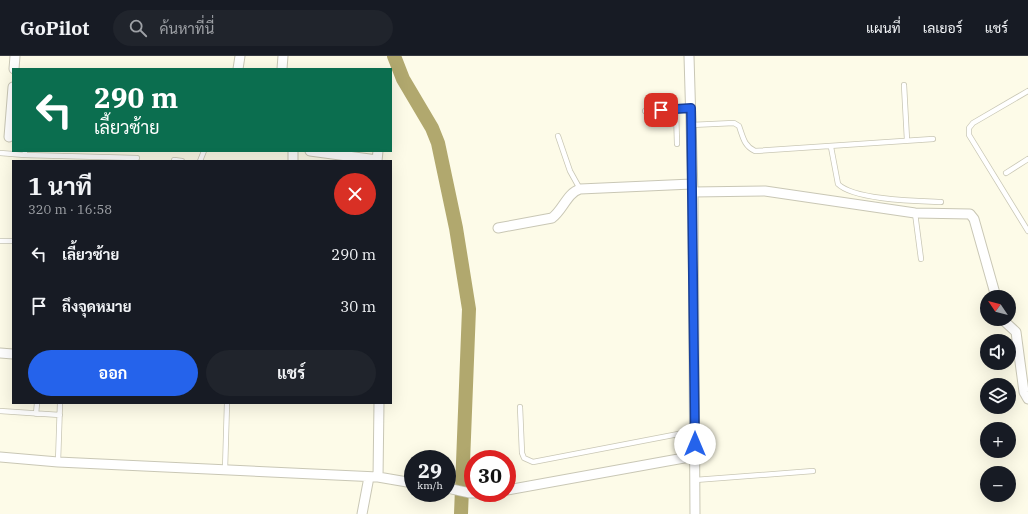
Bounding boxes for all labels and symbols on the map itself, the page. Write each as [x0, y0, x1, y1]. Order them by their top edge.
pin [644, 93, 678, 127]
north arrow [980, 290, 1016, 326]
position arrow [674, 423, 716, 465]
speed limit sign: 30 [464, 450, 516, 502]

